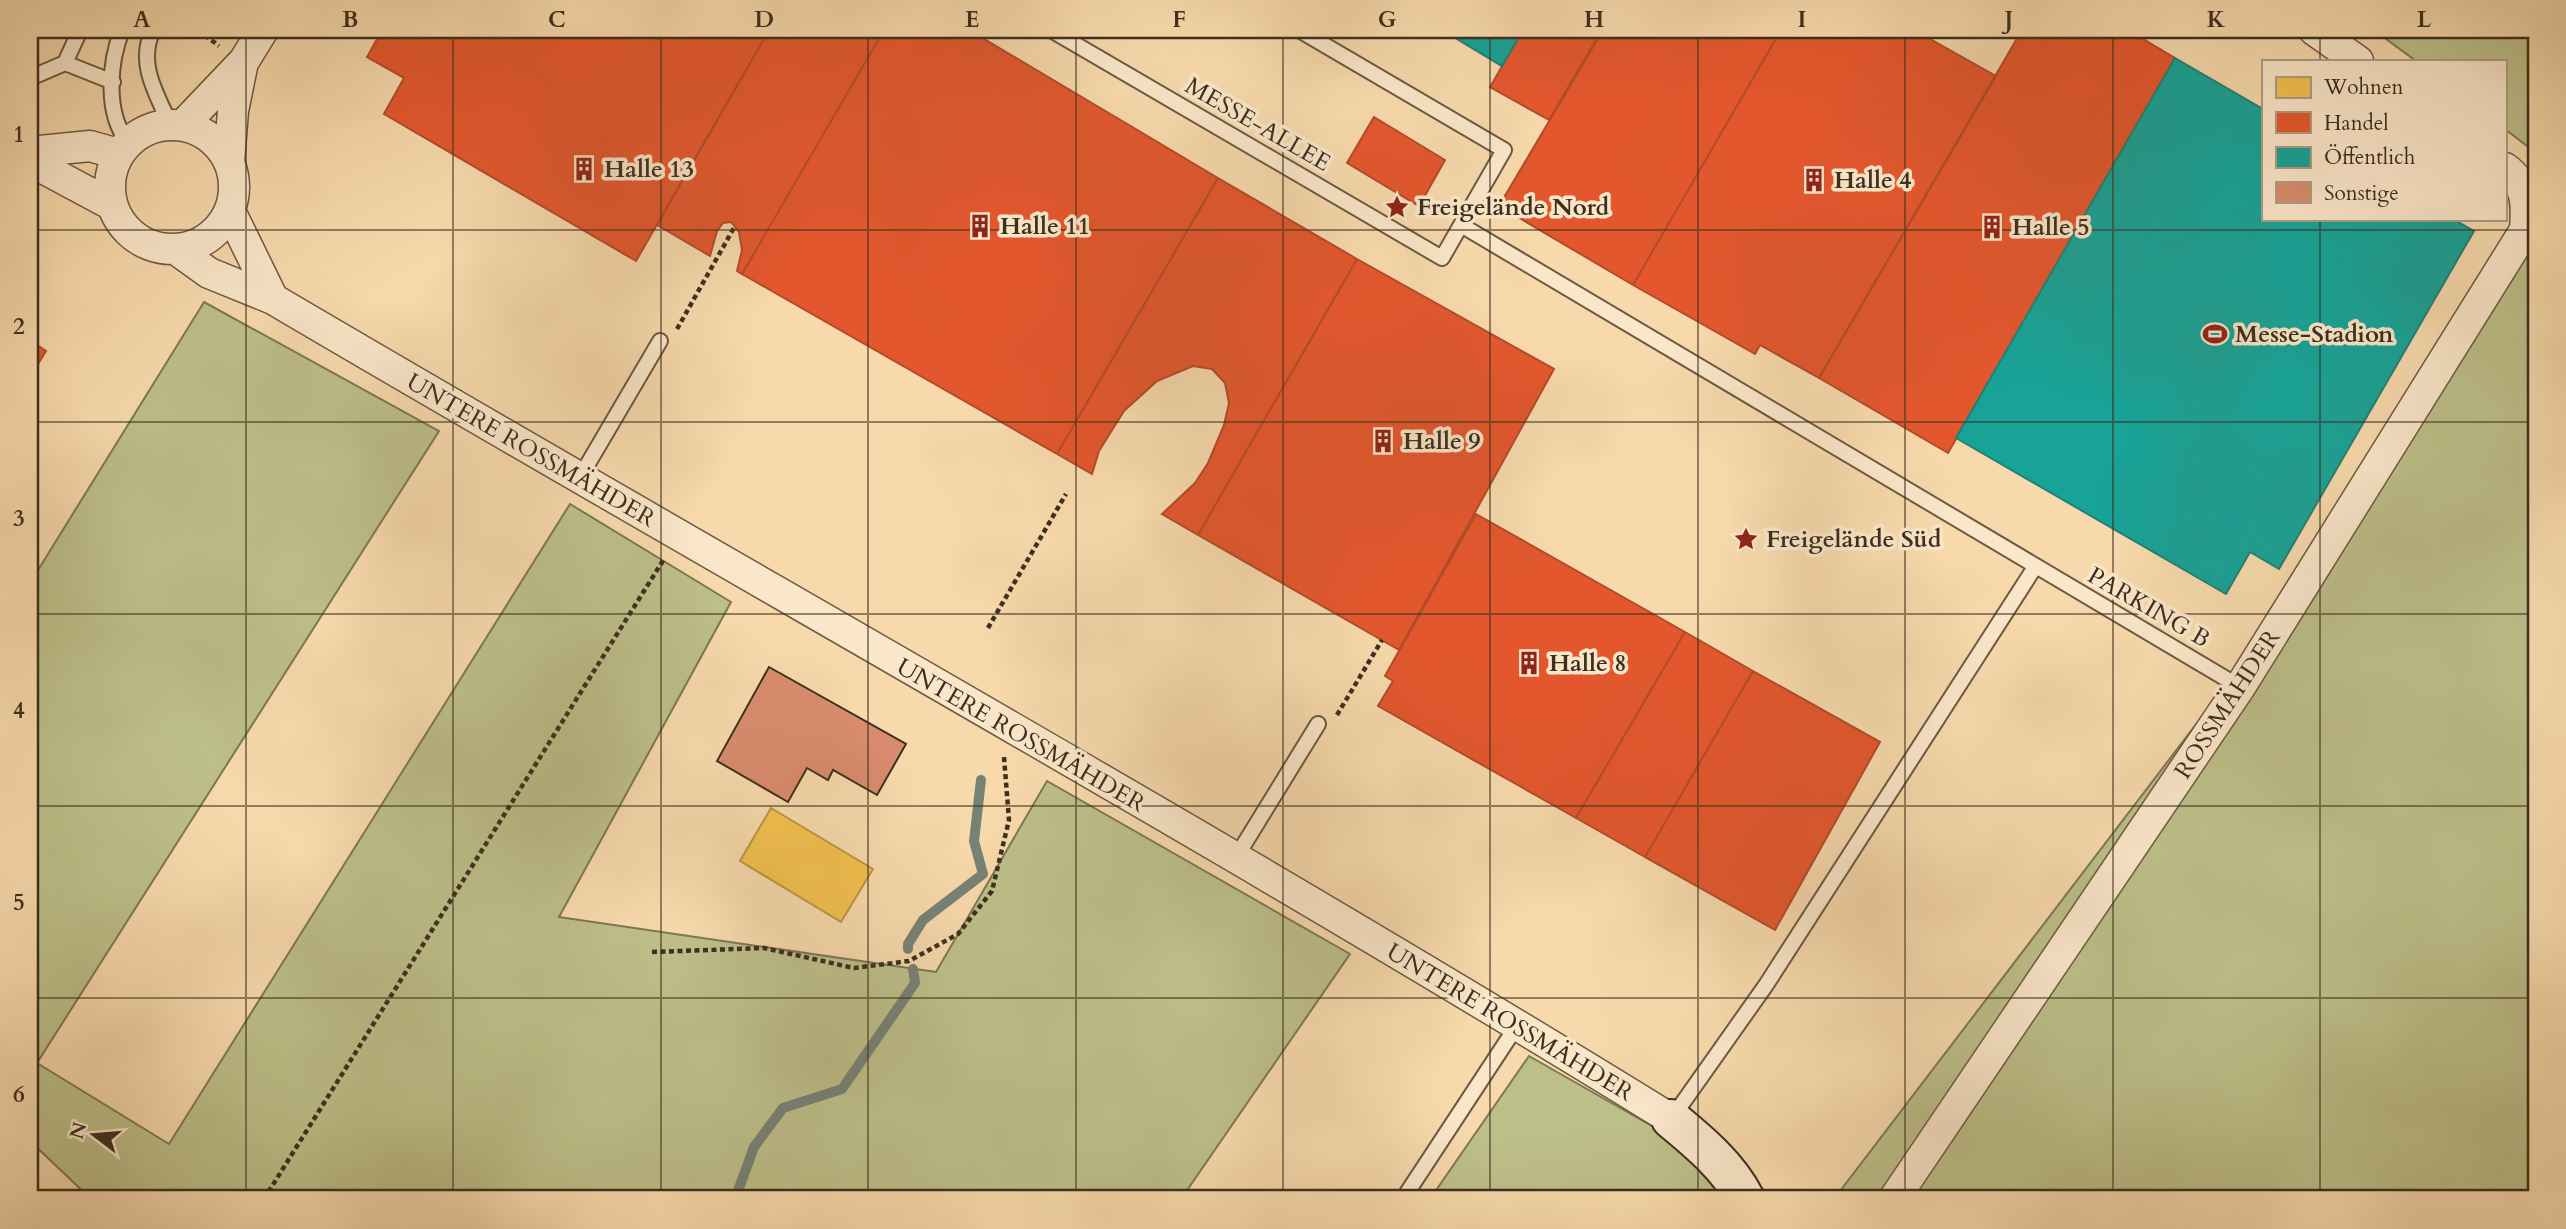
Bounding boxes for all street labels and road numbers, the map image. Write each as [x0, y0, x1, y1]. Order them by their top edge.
street label: MESSE-ALLEE [1179, 69, 1336, 179]
street label: UNTERE ROSSMÄHDER [400, 366, 662, 536]
street label: PARKING B [2082, 559, 2216, 656]
street label: ROSSMÄHDER [2167, 623, 2288, 785]
street label: UNTERE ROSSMÄHDER [890, 651, 1152, 821]
street label: UNTERE ROSSMÄHDER [1380, 936, 1640, 1110]

